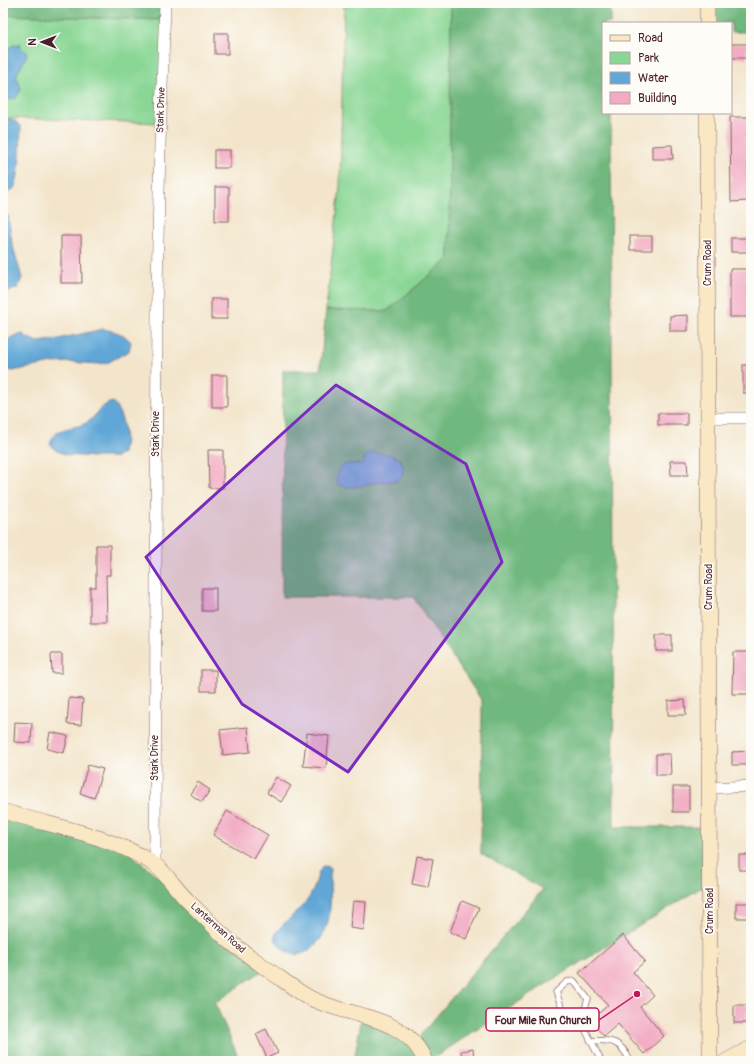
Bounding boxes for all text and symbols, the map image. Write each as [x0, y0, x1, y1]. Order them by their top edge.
north arrow [22, 22, 62, 62]
legend [602, 22, 732, 114]
text: Road [638, 31, 663, 46]
text: N [26, 38, 39, 46]
text: Park [638, 51, 659, 66]
text: Water [638, 71, 669, 86]
street label: Stark Drive [154, 87, 168, 133]
text: Building [638, 91, 677, 106]
street label: Crum Road [702, 240, 714, 286]
street label: Stark Drive [150, 411, 162, 457]
street label: Crum Road [703, 564, 715, 610]
street label: Stark Drive [149, 735, 161, 781]
street label: Crum Road [704, 888, 716, 934]
street label: Lanterman Road [188, 900, 248, 956]
callout: Four Mile Run Church [486, 1008, 599, 1031]
text: Four Mile Run Church [495, 1014, 591, 1027]

